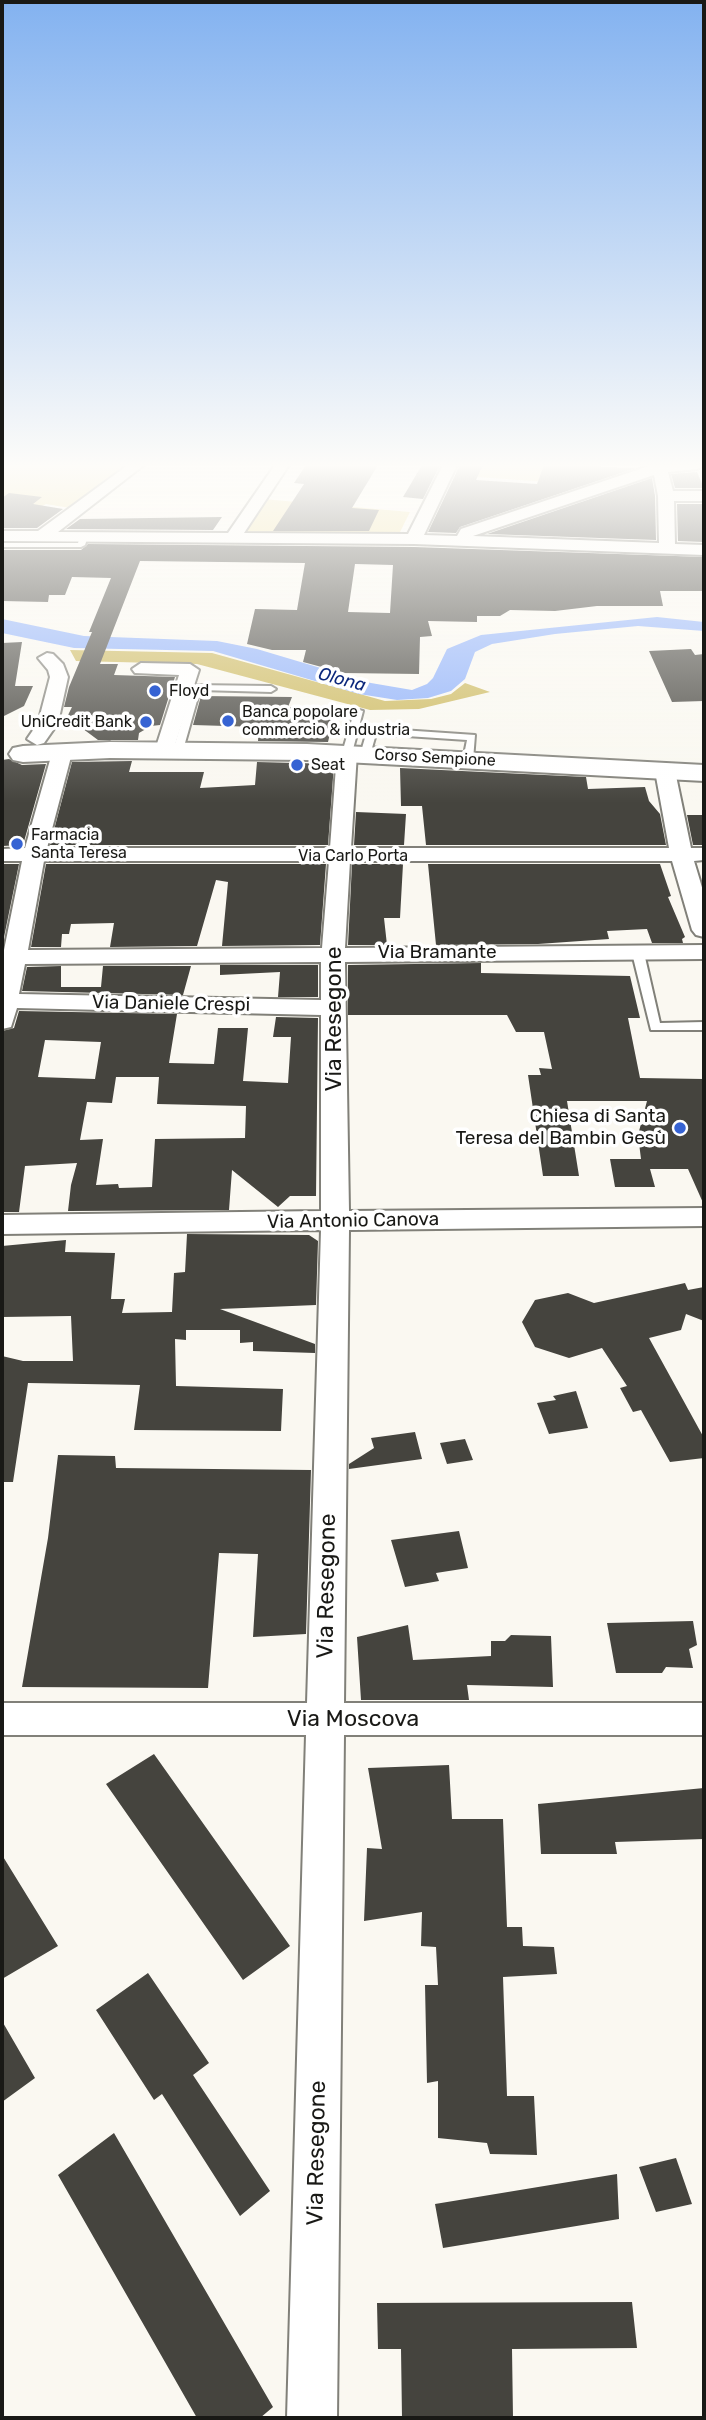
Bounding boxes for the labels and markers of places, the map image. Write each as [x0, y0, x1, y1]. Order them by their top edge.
place label: Floyd [169, 681, 209, 701]
marker: Floyd [147, 683, 163, 699]
place label: Banca popolare commercio & industria [242, 702, 410, 740]
place label: UniCredit Bank [21, 712, 132, 732]
marker: Banca popolare commercio & industria [220, 713, 236, 729]
marker: UniCredit Bank [138, 714, 154, 730]
place label: Seat [311, 755, 345, 775]
marker: Seat [289, 757, 305, 773]
place label: Farmacia Santa Teresa [31, 825, 127, 863]
marker: Farmacia Santa Teresa [9, 836, 25, 852]
place label: Chiesa di Santa Teresa del Bambin Gesù [456, 1106, 666, 1150]
marker: Chiesa di Santa Teresa del Bambin Gesù [672, 1120, 688, 1136]

